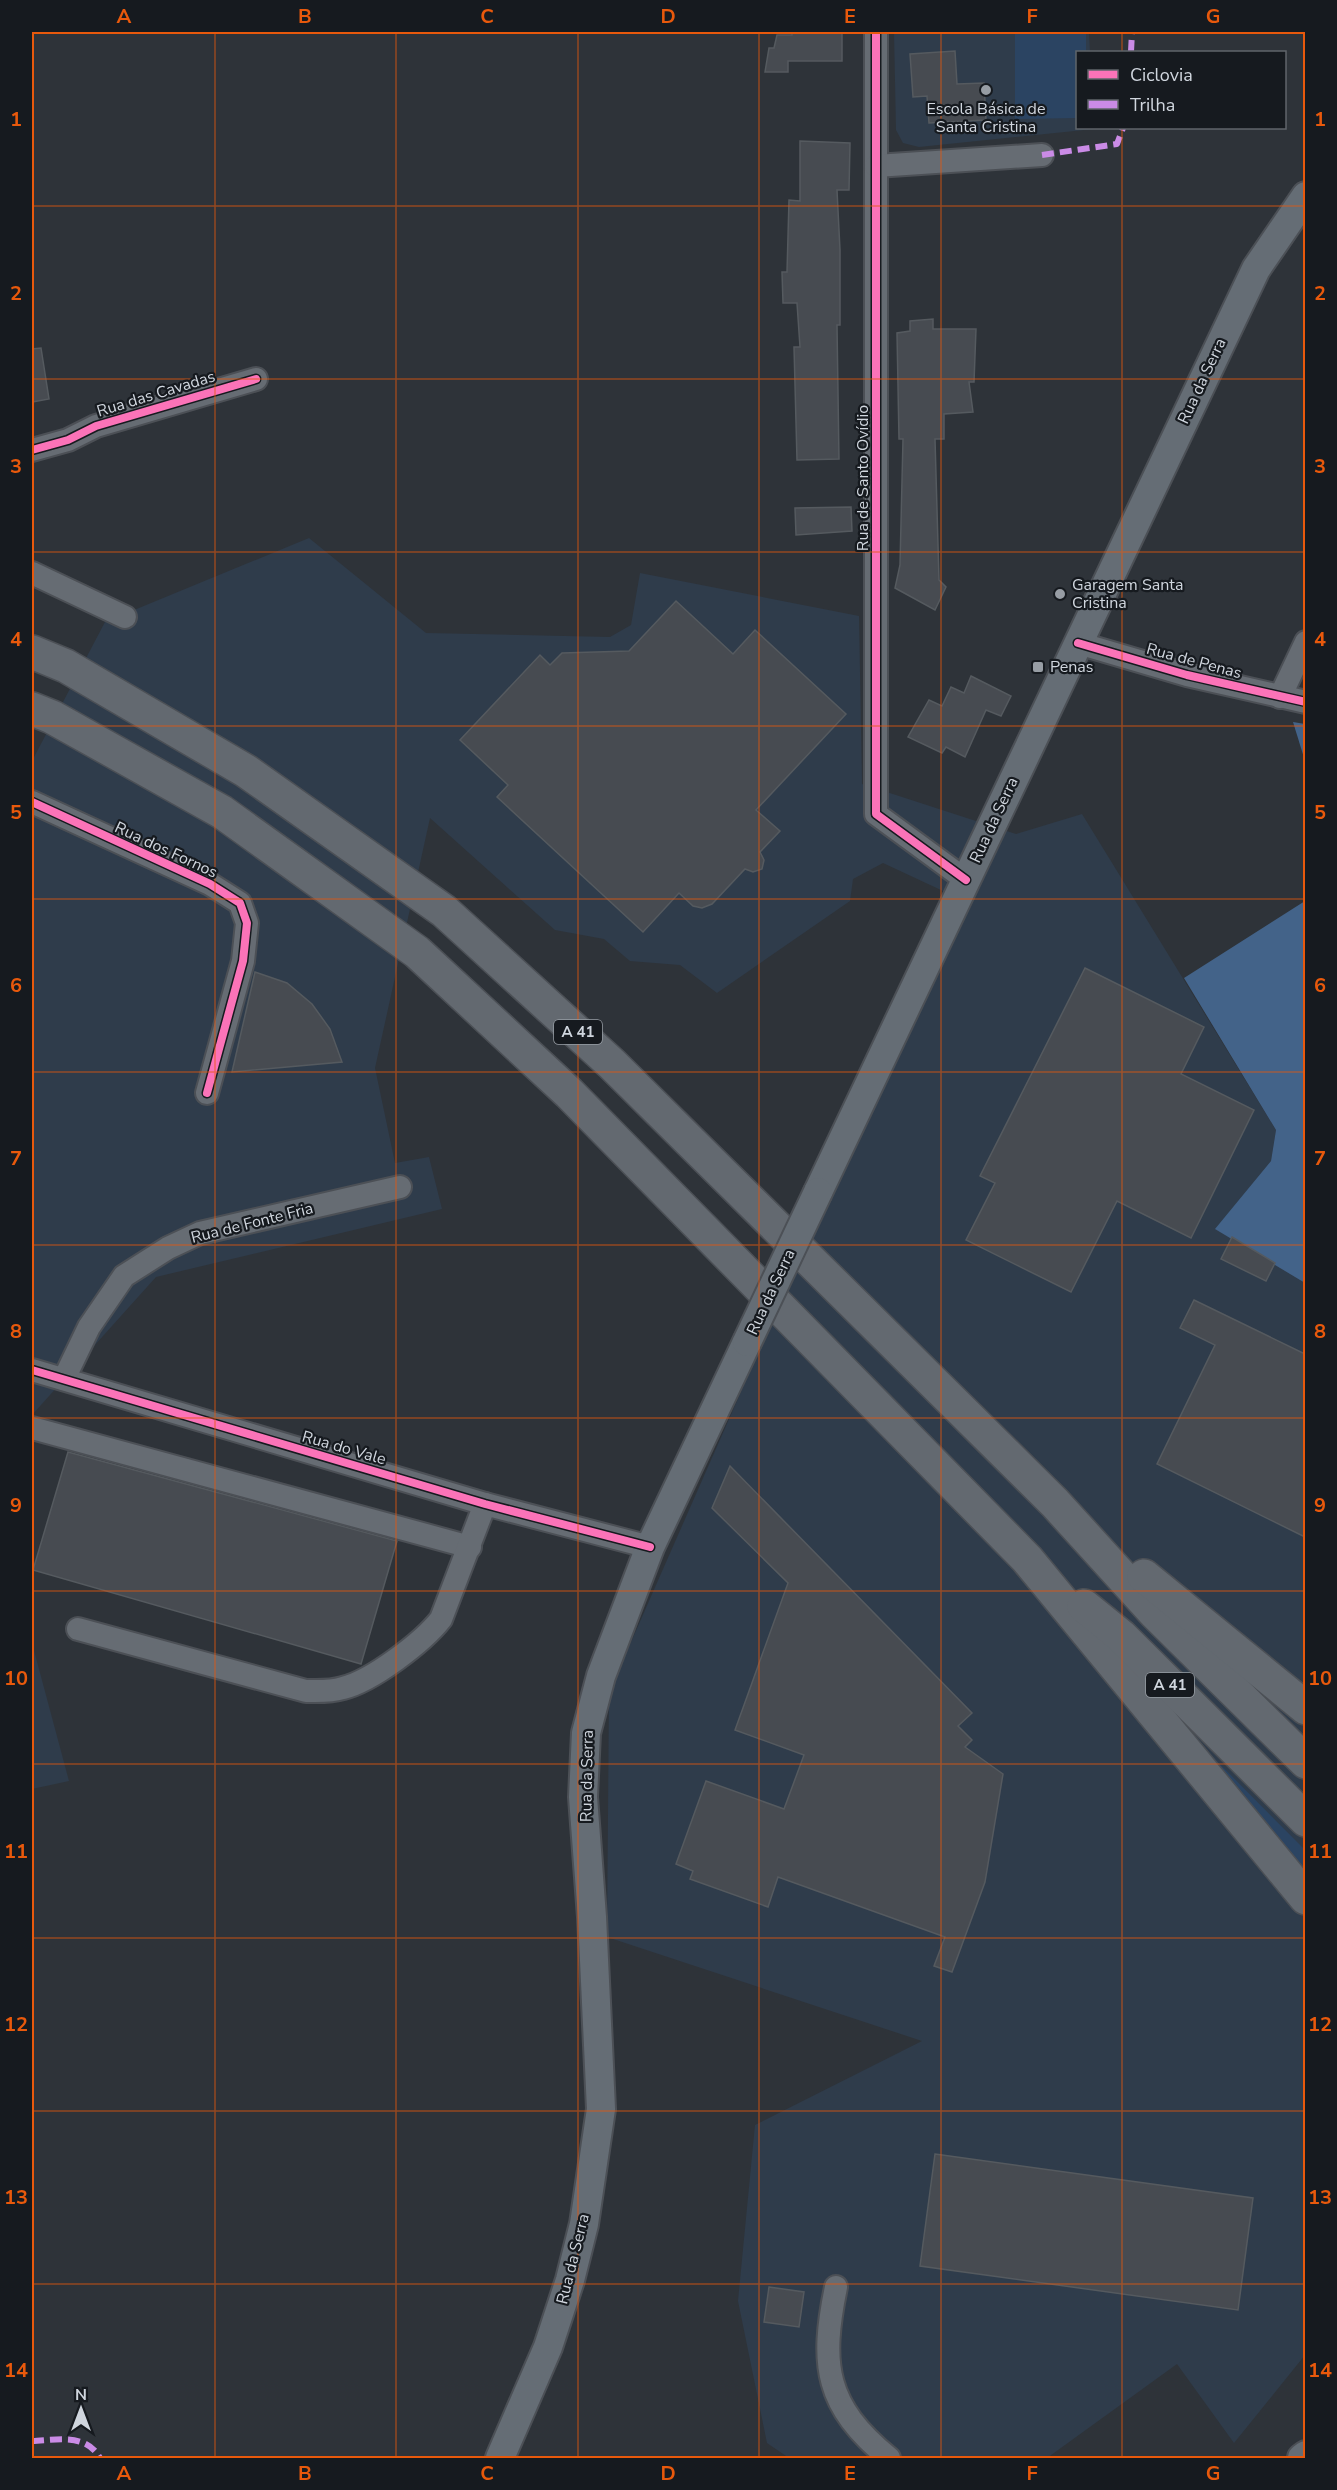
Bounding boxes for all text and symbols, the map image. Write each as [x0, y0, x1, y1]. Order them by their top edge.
text: A [117, 3, 132, 30]
text: B [298, 3, 312, 30]
text: C [480, 3, 494, 30]
text: D [660, 3, 676, 30]
text: E [844, 3, 856, 30]
text: F [1026, 3, 1038, 30]
text: G [1206, 3, 1220, 30]
legend [1076, 51, 1286, 129]
text: Ciclovia [1130, 63, 1193, 87]
marker: Escola Básica de Santa Cristina [979, 83, 993, 97]
text: Trilha [1130, 93, 1175, 117]
place label: Escola Básica de Santa Cristina [927, 98, 1045, 138]
text: 1 [10, 106, 22, 133]
text: 1 [1314, 106, 1326, 133]
text: 2 [10, 280, 22, 307]
text: 2 [1314, 280, 1326, 307]
street label: Rua da Serra [1173, 334, 1231, 428]
street label: Rua das Cavadas [94, 366, 218, 422]
street label: Rua de Santo Ovídio [852, 405, 874, 551]
text: 3 [10, 453, 22, 480]
text: 3 [1314, 453, 1326, 480]
place label: Garagem Santa Cristina [1072, 574, 1183, 614]
marker: Garagem Santa Cristina [1053, 587, 1067, 601]
text: 4 [10, 626, 22, 653]
text: 4 [1314, 626, 1326, 653]
street label: Rua de Penas [1144, 638, 1244, 684]
place label: Penas [1050, 656, 1094, 678]
marker: Penas [1031, 660, 1045, 674]
street label: Rua da Serra [965, 773, 1023, 867]
text: 5 [10, 799, 22, 826]
text: 5 [1314, 799, 1326, 826]
street label: Rua dos Fornos [111, 817, 221, 883]
text: 6 [10, 972, 22, 999]
text: 6 [1314, 972, 1326, 999]
road number: A 41 [554, 1020, 602, 1044]
text: 7 [10, 1145, 22, 1172]
text: 7 [1314, 1145, 1326, 1172]
street label: Rua de Fonte Fria [189, 1197, 315, 1249]
street label: Rua da Serra [742, 1245, 800, 1339]
text: 8 [10, 1318, 22, 1345]
text: 8 [1314, 1318, 1326, 1345]
street label: Rua do Vale [299, 1426, 389, 1470]
text: 9 [10, 1492, 22, 1519]
text: 9 [1314, 1492, 1326, 1519]
text: 10 [4, 1665, 28, 1692]
text: 10 [1308, 1665, 1332, 1692]
road number: A 41 [1146, 1673, 1194, 1697]
street label: Rua da Serra [575, 1730, 599, 1822]
text: 11 [4, 1838, 28, 1865]
text: 11 [1308, 1838, 1332, 1865]
text: 12 [4, 2011, 28, 2038]
text: 12 [1308, 2011, 1332, 2038]
text: 13 [4, 2184, 28, 2211]
text: 13 [1308, 2184, 1332, 2211]
street label: Rua da Serra [551, 2212, 595, 2306]
text: 14 [4, 2357, 28, 2384]
text: 14 [1308, 2357, 1332, 2384]
north arrow [51, 2379, 111, 2439]
text: N [75, 2384, 87, 2406]
text: A [117, 2460, 132, 2487]
text: B [298, 2460, 312, 2487]
text: C [480, 2460, 494, 2487]
text: D [660, 2460, 676, 2487]
text: E [844, 2460, 856, 2487]
text: F [1026, 2460, 1038, 2487]
text: G [1206, 2460, 1220, 2487]

